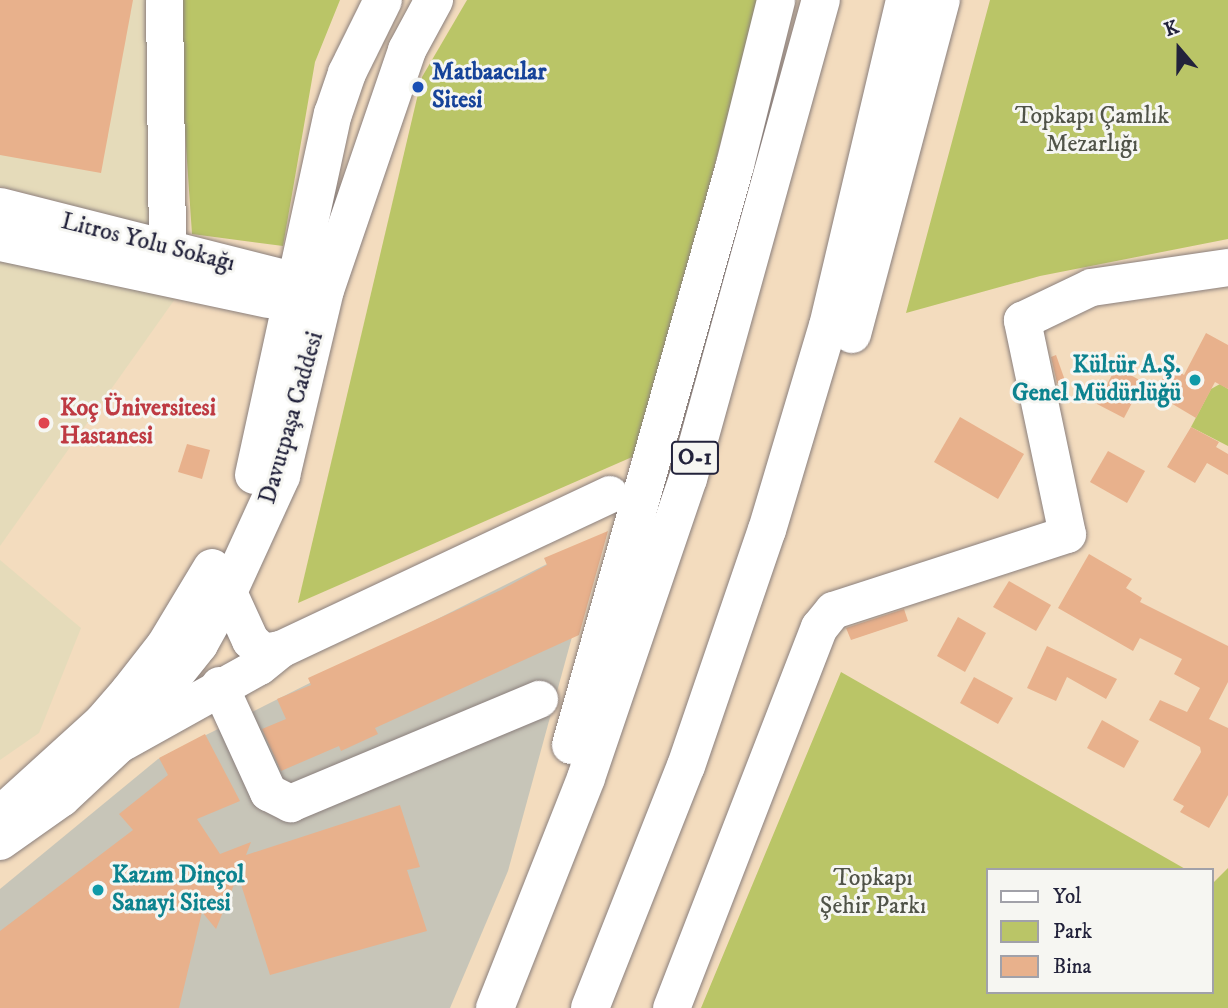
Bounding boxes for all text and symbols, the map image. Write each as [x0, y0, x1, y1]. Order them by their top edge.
north arrow [1144, 14, 1214, 84]
text: K [1161, 16, 1182, 42]
place label: Matbaacılar Sitesi [432, 59, 546, 115]
marker: Matbaacılar Sitesi [410, 79, 426, 95]
park label: Topkapı Çamlık Mezarlığı [1015, 103, 1169, 159]
street label: Litros Yolu Sokağı [58, 207, 238, 279]
street label: Davutpaşa Caddesi [254, 329, 330, 507]
place label: Kültür A.Ş. Genel Müdürlüğü [1012, 352, 1181, 408]
marker: Kültür A.Ş. Genel Müdürlüğü [1187, 372, 1203, 388]
place label: Koç Üniversitesi Hastanesi [60, 395, 216, 451]
marker: Koç Üniversitesi Hastanesi [34, 413, 54, 433]
road number: O-1 [670, 438, 720, 478]
place label: Kazım Dinçol Sanayi Sitesi [112, 862, 244, 918]
park label: Topkapı Şehir Parkı [820, 865, 926, 921]
legend [986, 868, 1214, 994]
marker: Kazım Dinçol Sanayi Sitesi [90, 882, 106, 898]
text: Yol [1053, 884, 1081, 910]
text: Park [1053, 919, 1092, 945]
text: Bina [1053, 954, 1092, 980]

